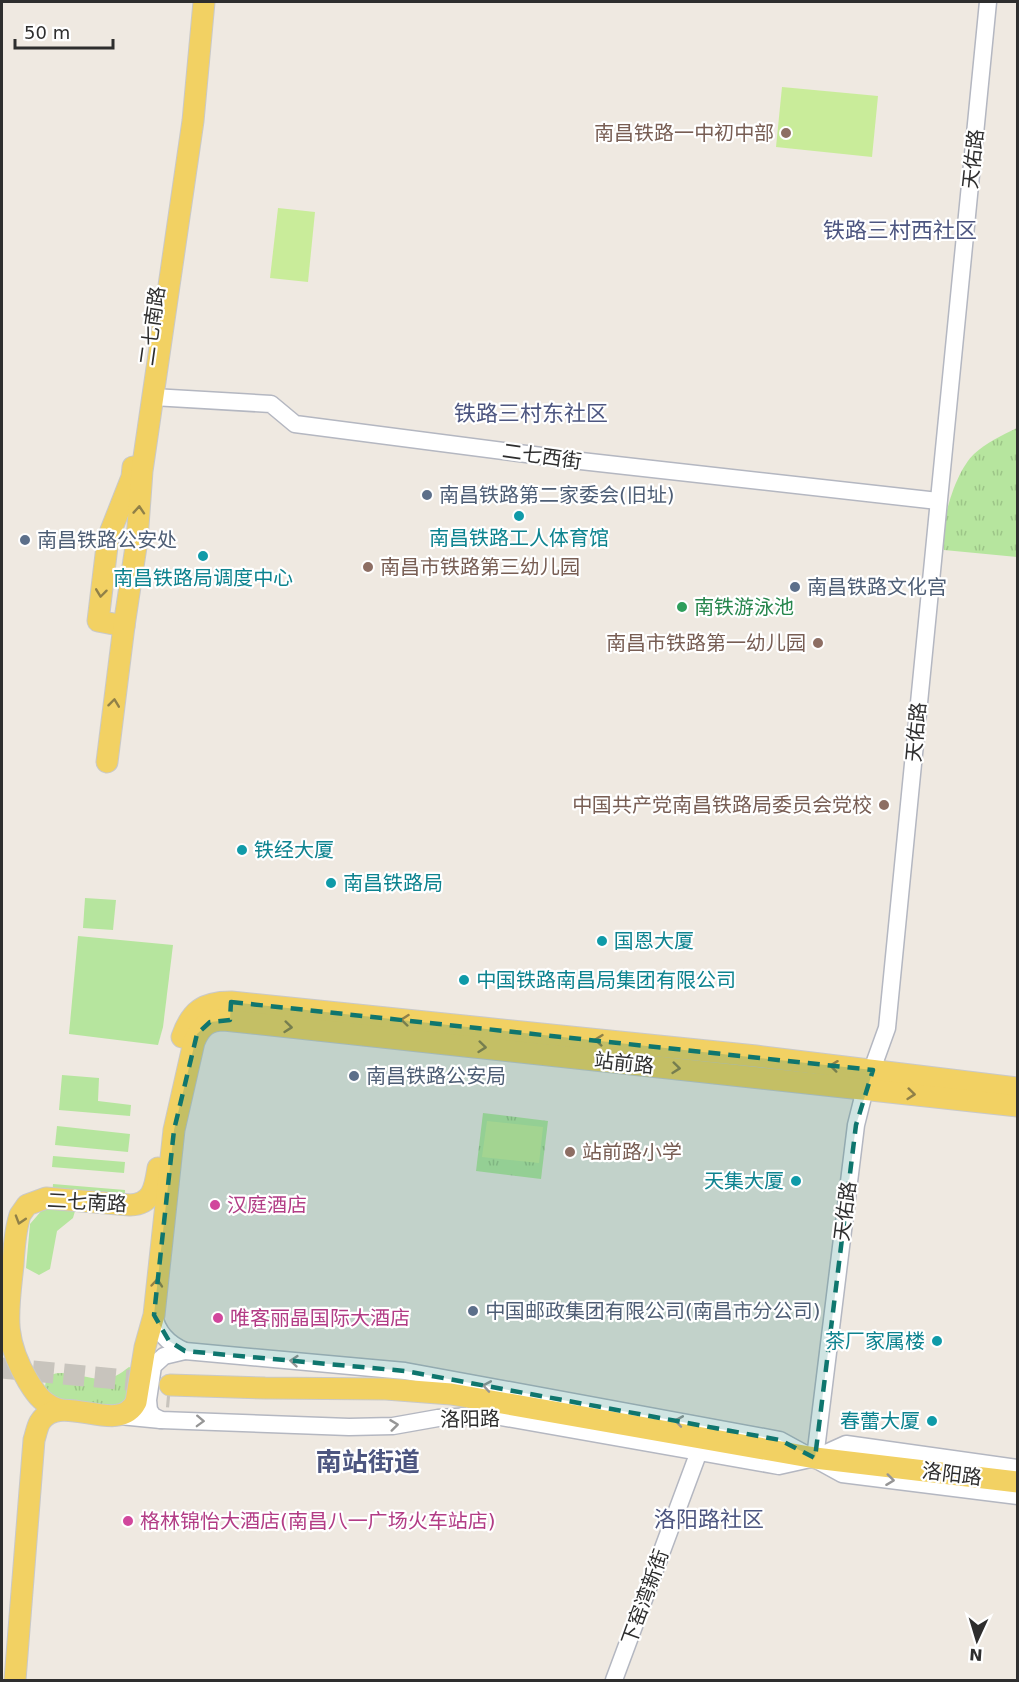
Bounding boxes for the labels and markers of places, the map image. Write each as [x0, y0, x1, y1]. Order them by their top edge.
place label: 南昌铁路一中初中部 [594, 121, 774, 145]
marker: 南昌铁路一中初中部 [779, 126, 793, 140]
place label: 南昌铁路第二家委会(旧址) [439, 483, 675, 507]
marker: 南昌铁路第二家委会(旧址) [420, 488, 434, 502]
marker: 南昌铁路工人体育馆 [512, 509, 526, 523]
place label: 南昌铁路工人体育馆 [429, 526, 609, 550]
place label: 南昌铁路公安处 [37, 528, 177, 552]
marker: 南昌铁路公安处 [18, 533, 32, 547]
marker: 南昌铁路局调度中心 [196, 549, 210, 563]
place label: 南昌市铁路第三幼儿园 [380, 555, 580, 579]
marker: 南昌市铁路第三幼儿园 [361, 560, 375, 574]
place label: 南昌铁路局调度中心 [113, 566, 293, 590]
place label: 南昌铁路文化宫 [807, 575, 947, 599]
marker: 南昌铁路文化宫 [788, 580, 802, 594]
place label: 南铁游泳池 [694, 595, 794, 619]
marker: 南铁游泳池 [675, 600, 689, 614]
place label: 南昌市铁路第一幼儿园 [606, 631, 806, 655]
marker: 南昌市铁路第一幼儿园 [811, 636, 825, 650]
place label: 中国共产党南昌铁路局委员会党校 [572, 793, 872, 817]
marker: 中国共产党南昌铁路局委员会党校 [877, 798, 891, 812]
place label: 铁经大厦 [254, 838, 334, 862]
marker: 铁经大厦 [235, 843, 249, 857]
place label: 南昌铁路局 [343, 871, 443, 895]
marker: 南昌铁路局 [324, 876, 338, 890]
place label: 国恩大厦 [614, 929, 694, 953]
marker: 国恩大厦 [595, 934, 609, 948]
place label: 中国铁路南昌局集团有限公司 [476, 968, 736, 992]
marker: 中国铁路南昌局集团有限公司 [457, 973, 471, 987]
place label: 南昌铁路公安局 [366, 1064, 506, 1088]
marker: 南昌铁路公安局 [347, 1069, 361, 1083]
place label: 站前路小学 [582, 1140, 682, 1164]
marker: 站前路小学 [563, 1145, 577, 1159]
place label: 天集大厦 [704, 1169, 784, 1193]
marker: 天集大厦 [789, 1174, 803, 1188]
place label: 汉庭酒店 [227, 1193, 307, 1217]
marker: 汉庭酒店 [208, 1198, 222, 1212]
place label: 中国邮政集团有限公司(南昌市分公司) [485, 1299, 821, 1323]
marker: 中国邮政集团有限公司(南昌市分公司) [466, 1304, 480, 1318]
place label: 唯客丽晶国际大酒店 [230, 1306, 410, 1330]
marker: 唯客丽晶国际大酒店 [211, 1311, 225, 1325]
place label: 茶厂家属楼 [825, 1329, 925, 1353]
marker: 茶厂家属楼 [930, 1334, 944, 1348]
place label: 春蕾大厦 [840, 1409, 920, 1433]
marker: 春蕾大厦 [925, 1414, 939, 1428]
place label: 格林锦怡大酒店(南昌八一广场火车站店) [140, 1509, 496, 1533]
marker: 格林锦怡大酒店(南昌八一广场火车站店) [121, 1514, 135, 1528]

